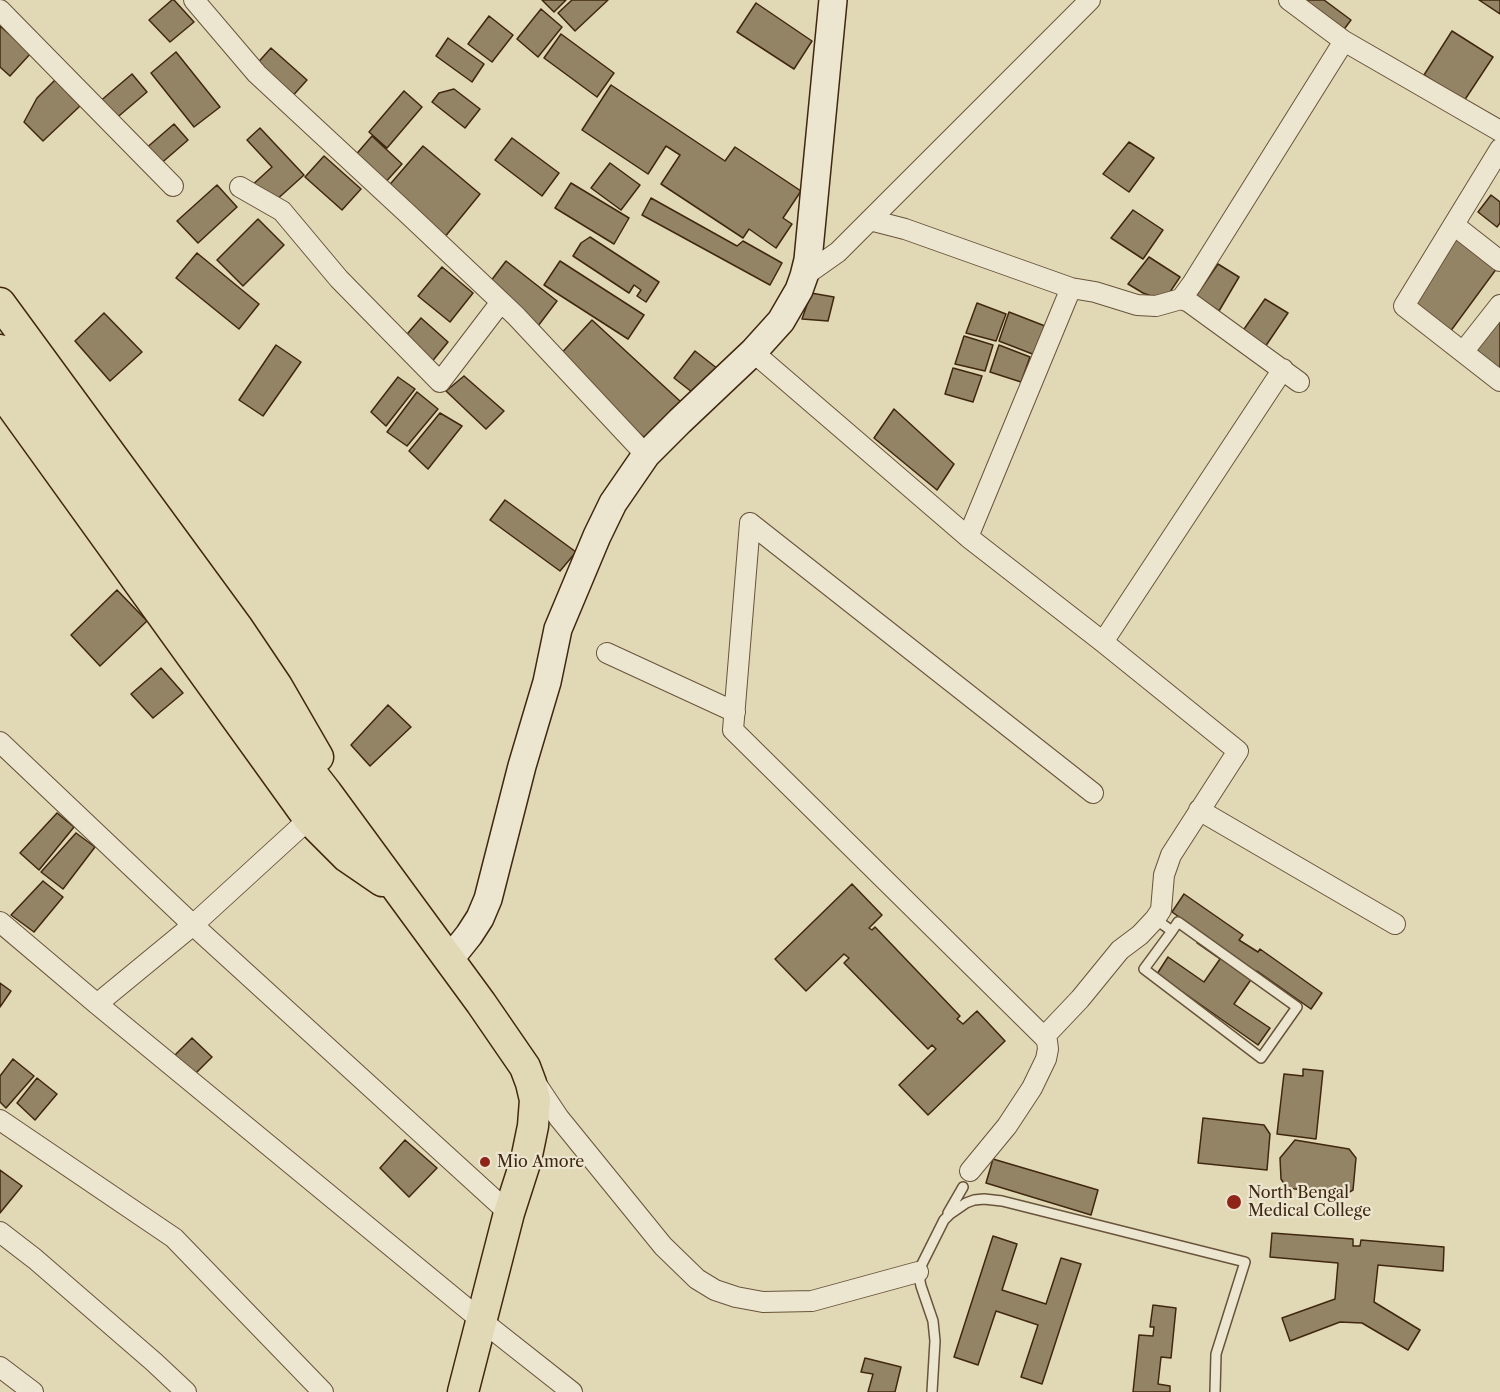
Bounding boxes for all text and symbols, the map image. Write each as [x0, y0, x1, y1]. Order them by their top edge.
place label: Mio Amore [497, 1152, 584, 1172]
marker: Mio Amore [478, 1155, 492, 1169]
place label: North Bengal Medical College [1248, 1183, 1371, 1221]
marker: North Bengal Medical College [1225, 1193, 1243, 1211]

